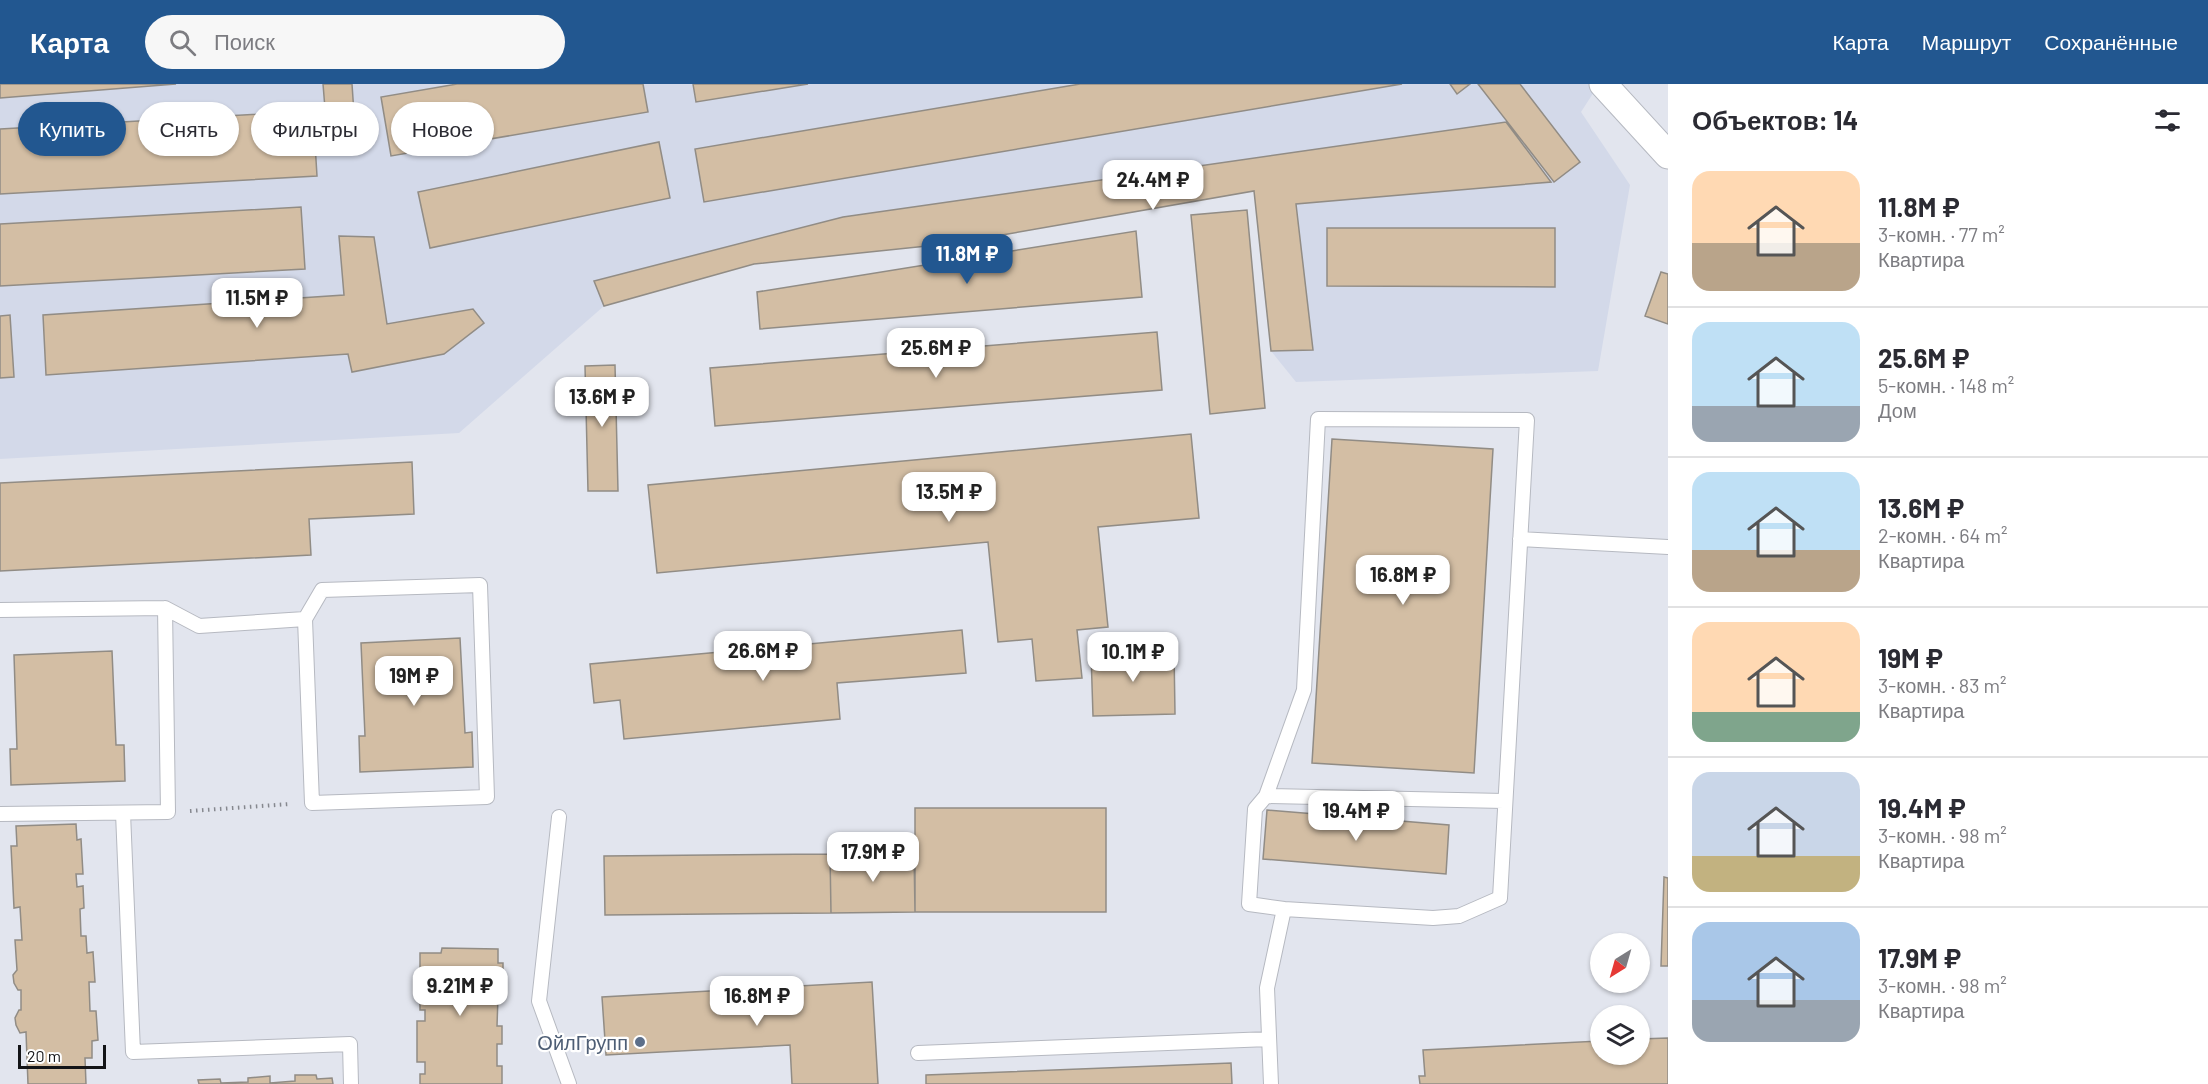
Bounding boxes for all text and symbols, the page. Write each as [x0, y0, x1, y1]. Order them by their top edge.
search box [145, 15, 565, 69]
text: Карта [30, 25, 109, 59]
icon: search [166, 26, 199, 59]
text: Поиск [214, 28, 275, 54]
text: Карта [1833, 29, 1889, 54]
text: Маршрут [1922, 29, 2011, 54]
text: Сохранённые [2044, 29, 2178, 54]
chip: Купить [18, 102, 126, 156]
chip: Снять [138, 102, 239, 156]
chip: Фильтры [251, 102, 379, 156]
chip: Новое [391, 102, 494, 156]
text: Объектов: 14 [1692, 104, 1858, 135]
icon: filters [2151, 104, 2184, 137]
pin: 24.4M ₽ [1098, 160, 1208, 211]
text: 24.4M ₽ [1116, 167, 1190, 191]
text: 11.8M ₽ [1878, 191, 1960, 222]
icon: home [1740, 195, 1812, 267]
text: 3-комн. · 77 m² [1878, 222, 2005, 246]
pin: 11.8M ₽ [912, 234, 1022, 285]
text: 11.8M ₽ [936, 241, 998, 265]
text: Квартира [1878, 247, 1964, 271]
pin: 11.5M ₽ [202, 278, 312, 329]
text: 11.5M ₽ [226, 285, 288, 309]
pin: 25.6M ₽ [881, 328, 991, 379]
text: 25.6M ₽ [901, 335, 971, 359]
text: 25.6M ₽ [1878, 342, 1970, 373]
icon: home [1740, 346, 1812, 418]
text: 5-комн. · 148 m² [1878, 373, 2014, 397]
pin: 13.6M ₽ [547, 377, 657, 428]
text: 13.6M ₽ [569, 384, 635, 408]
text: Дом [1878, 398, 1917, 422]
pin: 13.5M ₽ [894, 472, 1004, 523]
text: 13.5M ₽ [916, 479, 982, 503]
text: 13.6M ₽ [1878, 492, 1964, 523]
icon: home [1740, 496, 1812, 568]
text: 2-комн. · 64 m² [1878, 523, 2008, 547]
text: Квартира [1878, 548, 1964, 572]
pin: 16.8M ₽ [1348, 555, 1458, 606]
text: 16.8M ₽ [1370, 562, 1436, 586]
pin: 26.6M ₽ [708, 631, 818, 682]
pin: 10.1M ₽ [1078, 632, 1188, 683]
text: 26.6M ₽ [728, 638, 798, 662]
text: 10.1M ₽ [1101, 639, 1165, 663]
text: 19M ₽ [1878, 642, 1943, 673]
icon: home [1740, 646, 1812, 718]
pin: 19M ₽ [372, 656, 456, 707]
text: 19M ₽ [389, 663, 439, 687]
text: 3-комн. · 83 m² [1878, 673, 2007, 697]
text: Квартира [1878, 698, 1964, 722]
pin: 19.4M ₽ [1301, 791, 1411, 842]
text: 19.4M ₽ [1878, 792, 1966, 823]
icon: home [1740, 796, 1812, 868]
text: 19.4M ₽ [1322, 798, 1390, 822]
text: 3-комн. · 98 m² [1878, 823, 2007, 847]
pin: 17.9M ₽ [818, 832, 928, 883]
text: 17.9M ₽ [841, 839, 905, 863]
text: Квартира [1878, 848, 1964, 872]
north arrow [1590, 933, 1650, 993]
map controls [1590, 933, 1650, 1065]
text: 17.9M ₽ [1878, 942, 1961, 973]
icon: home [1740, 946, 1812, 1018]
pin: 9.21M ₽ [405, 966, 515, 1017]
text: 9.21M ₽ [427, 973, 493, 997]
text: 3-комн. · 98 m² [1878, 973, 2007, 997]
pin: 16.8M ₽ [702, 976, 812, 1027]
text: 16.8M ₽ [724, 983, 790, 1007]
text: Квартира [1878, 998, 1964, 1022]
button: layers [1590, 1005, 1650, 1065]
place label: ОйлГрупп [537, 1030, 628, 1054]
marker: ОйлГрупп [633, 1035, 647, 1049]
scale bar [18, 1042, 106, 1070]
text: 20 m [27, 1046, 61, 1065]

